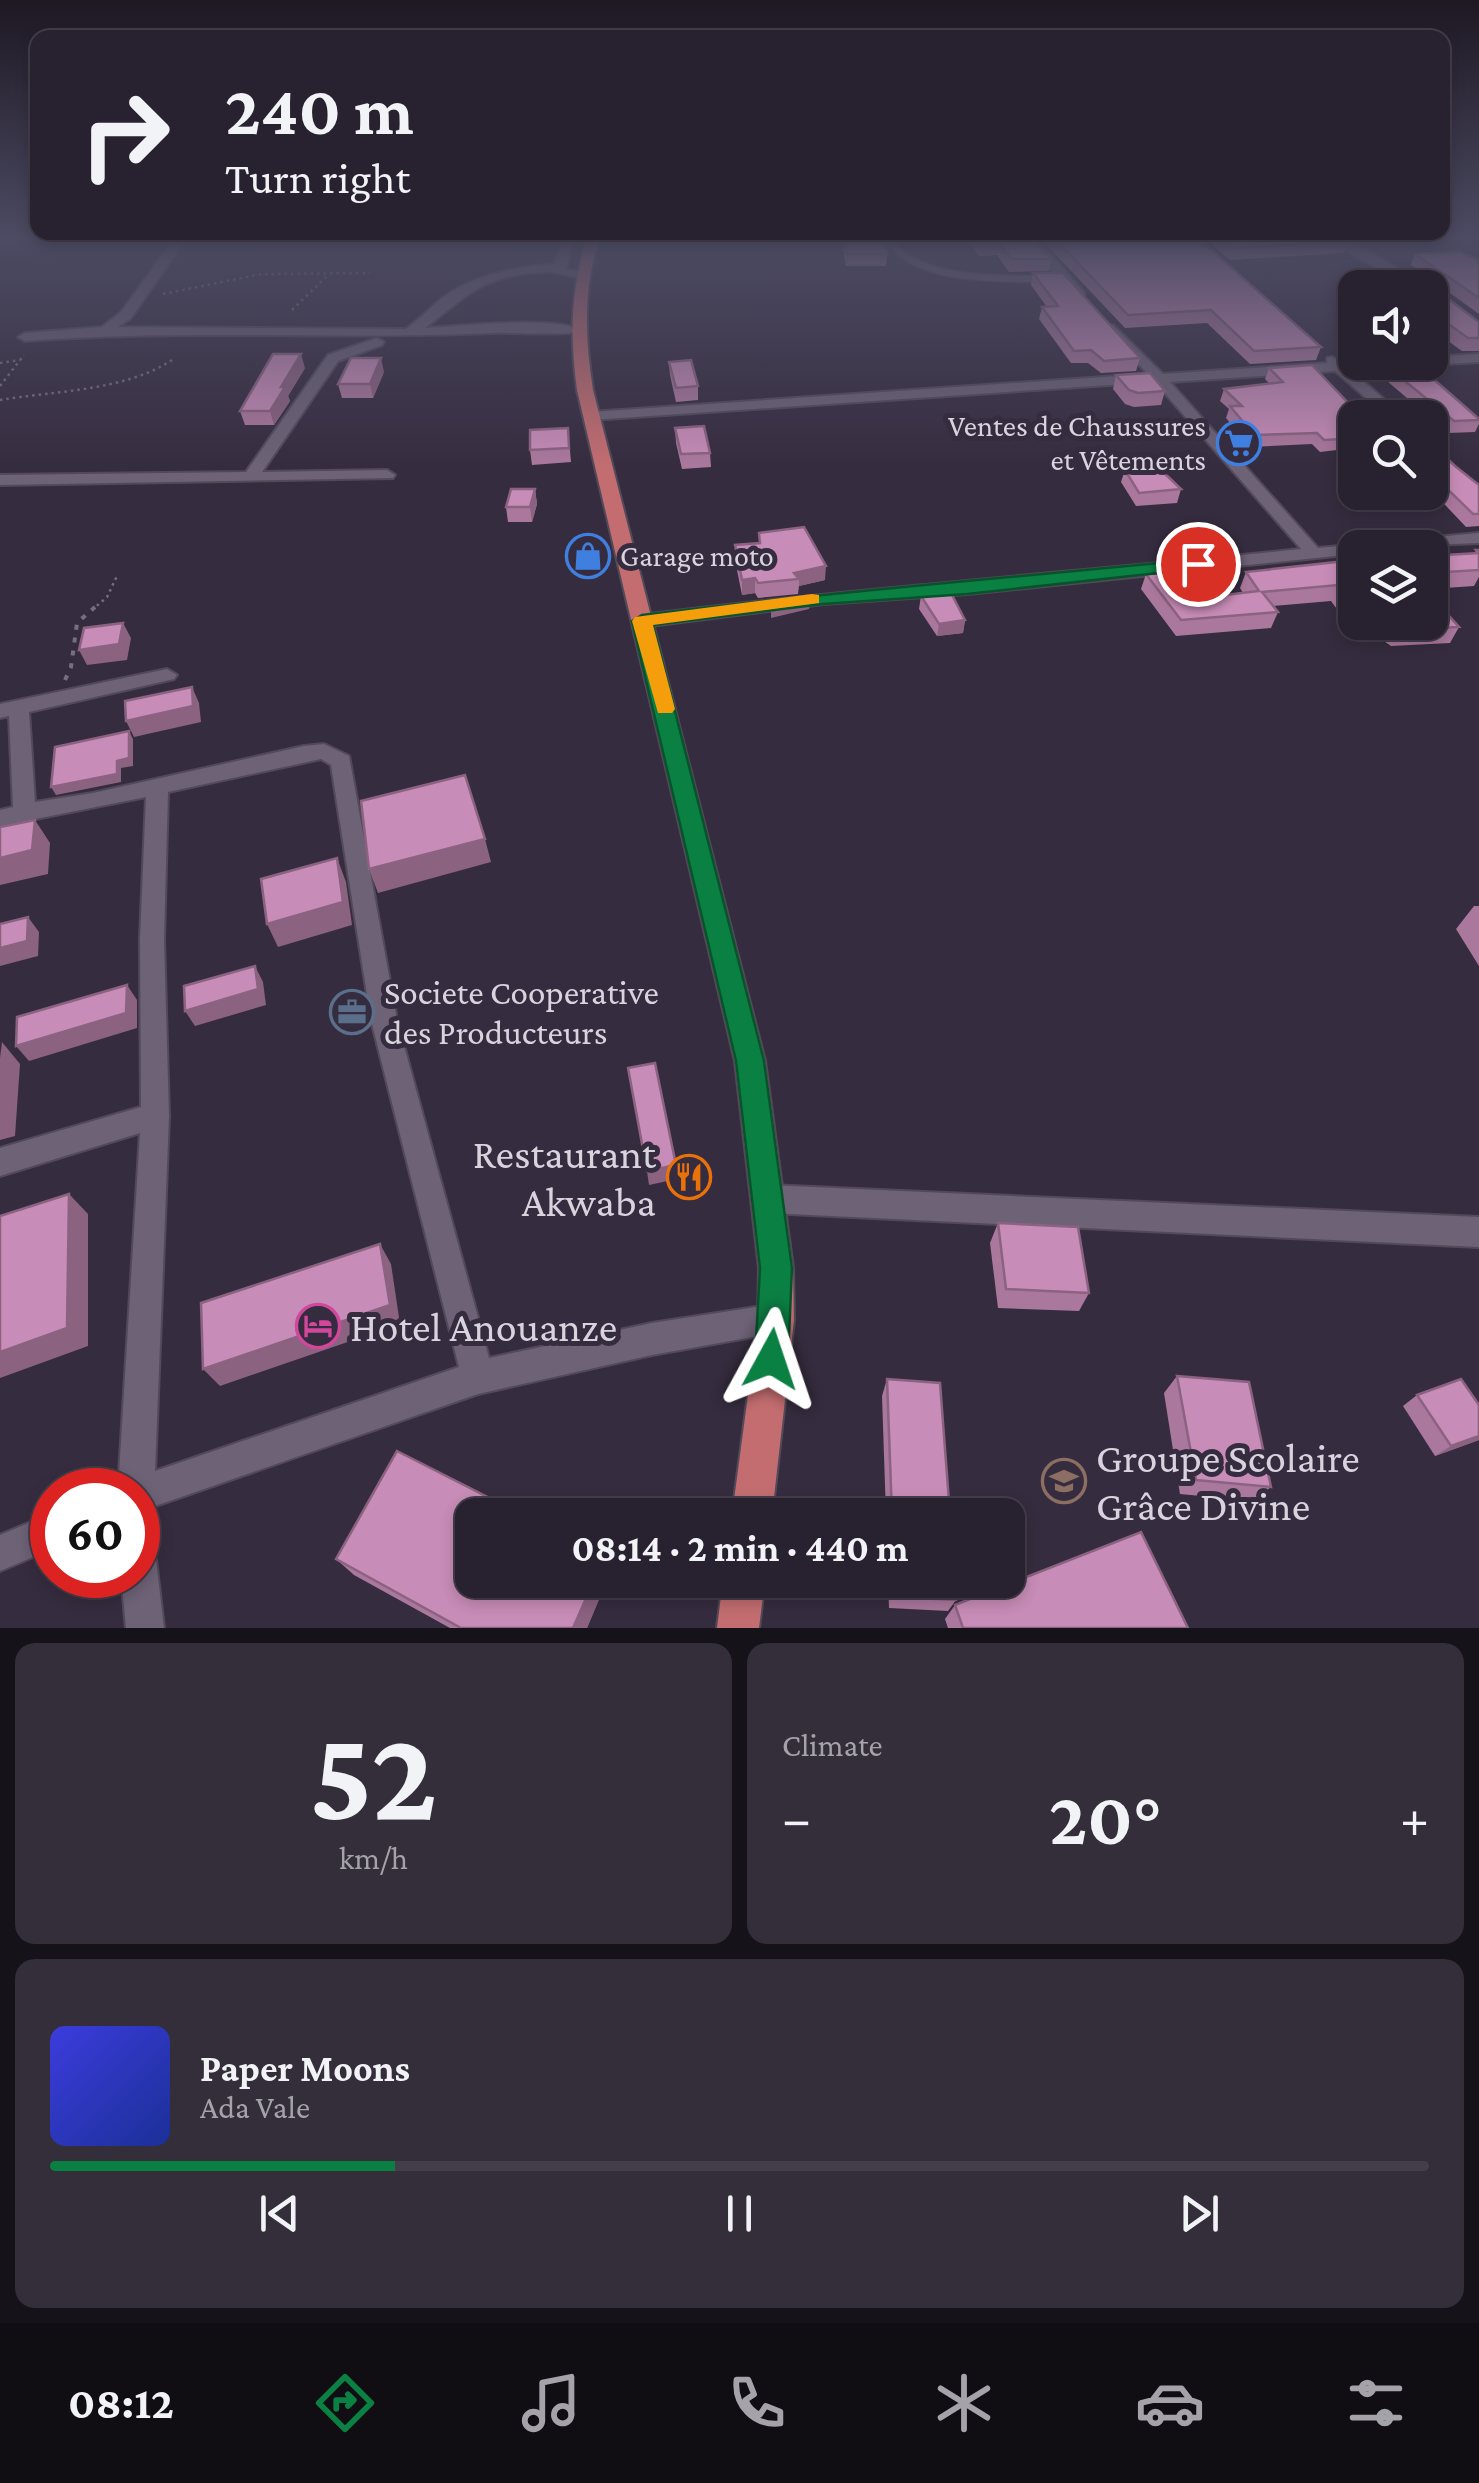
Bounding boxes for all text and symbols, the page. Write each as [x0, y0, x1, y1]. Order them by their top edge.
icon: right [60, 70, 190, 200]
text: 240 m [225, 71, 414, 149]
text: Turn right [225, 153, 410, 203]
map controls [1338, 270, 1448, 640]
button: sound [1338, 270, 1448, 380]
button: search [1338, 400, 1448, 510]
place label: Ventes de Chaussures et Vêtements [948, 409, 1206, 476]
supermarket icon: Ventes de Chaussures et Vêtements [1216, 420, 1262, 466]
pin [1156, 522, 1241, 607]
button: layers [1338, 530, 1448, 640]
shop icon: Garage moto [565, 533, 611, 579]
icon: arrive [1171, 537, 1226, 592]
place label: Garage moto [620, 539, 774, 573]
place label: Societe Cooperative des Producteurs [384, 973, 659, 1052]
office icon: Societe Cooperative des Producteurs [329, 989, 375, 1035]
place label: Restaurant Akwaba [473, 1130, 657, 1225]
restaurant icon: Restaurant Akwaba [666, 1154, 712, 1200]
hotel icon: Hotel Anouanze [295, 1303, 341, 1349]
place label: Hotel Anouanze [350, 1303, 617, 1350]
position arrow [719, 1307, 823, 1411]
place label: Groupe Scolaire Grâce Divine [1096, 1434, 1360, 1529]
school or university icon: Groupe Scolaire Grâce Divine [1041, 1458, 1087, 1504]
speed limit sign: 60 [30, 1468, 160, 1598]
text: 08:14 · 2 min · 440 m [571, 1527, 909, 1569]
text: 52 [309, 1702, 438, 1847]
text: Climate [782, 1727, 883, 1763]
text: 20° [1049, 1777, 1162, 1860]
text: − [782, 1788, 811, 1849]
text: + [1400, 1788, 1429, 1849]
text: km/h [339, 1840, 408, 1876]
text: Paper Moons [200, 2047, 410, 2089]
text: Ada Vale [200, 2089, 310, 2125]
icon: previous [252, 2186, 307, 2241]
icon: pause [712, 2186, 767, 2241]
icon: next [1172, 2186, 1227, 2241]
icon: directions [310, 2368, 380, 2438]
icon: music [516, 2368, 586, 2438]
icon: phone [722, 2368, 792, 2438]
icon: climate [929, 2368, 999, 2438]
icon: car [1135, 2368, 1205, 2438]
icon: filters [1341, 2368, 1411, 2438]
text: 08:12 [68, 2378, 174, 2428]

